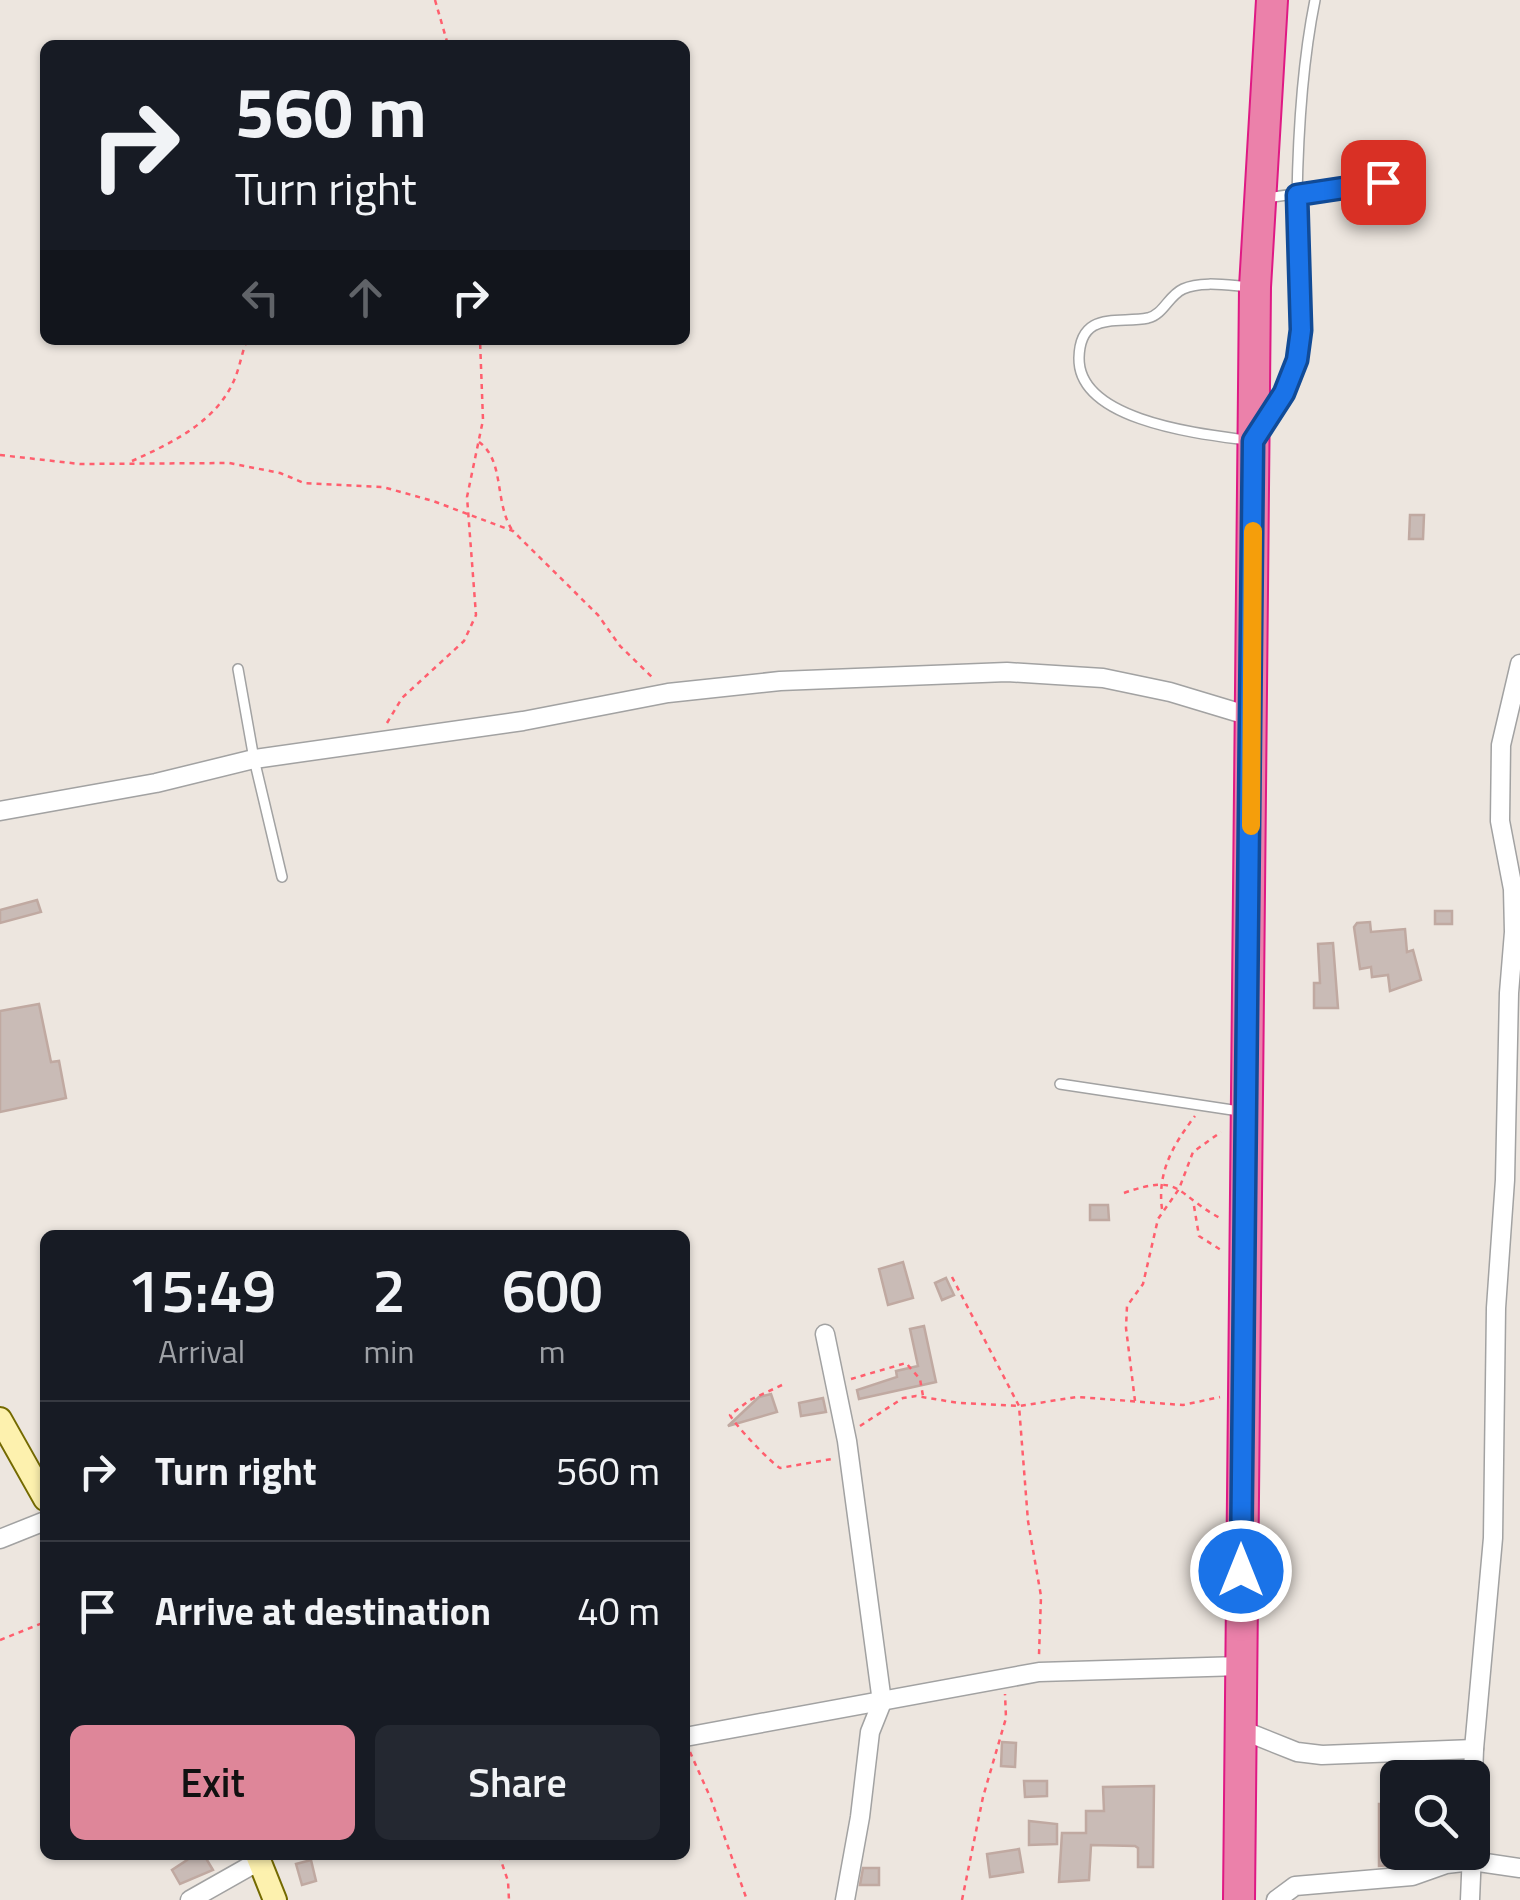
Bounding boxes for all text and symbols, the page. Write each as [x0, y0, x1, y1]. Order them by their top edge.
text: 560 m [235, 58, 427, 164]
icon: right [70, 80, 200, 210]
pin [1341, 140, 1426, 225]
text: Turn right [235, 154, 417, 222]
icon: arrive [1356, 155, 1411, 210]
icon: left [233, 270, 288, 325]
icon: ahead [338, 270, 393, 325]
icon: right [443, 270, 498, 325]
text: 15:49 [127, 1244, 276, 1335]
text: 2 [372, 1244, 406, 1335]
text: 600 [502, 1244, 603, 1335]
text: Arrival [158, 1327, 245, 1375]
text: min [363, 1327, 414, 1375]
text: m [539, 1327, 566, 1375]
text: Turn right [155, 1442, 317, 1500]
text: 560 m [556, 1442, 660, 1500]
icon: right [70, 1444, 125, 1499]
position arrow [1189, 1519, 1293, 1623]
text: Arrive at destination [155, 1582, 491, 1640]
text: 40 m [577, 1582, 660, 1640]
icon: arrive [70, 1584, 125, 1639]
button: Exit [70, 1725, 355, 1840]
button: Share [375, 1725, 660, 1840]
map controls [1380, 1760, 1490, 1870]
button: search [1380, 1760, 1490, 1870]

